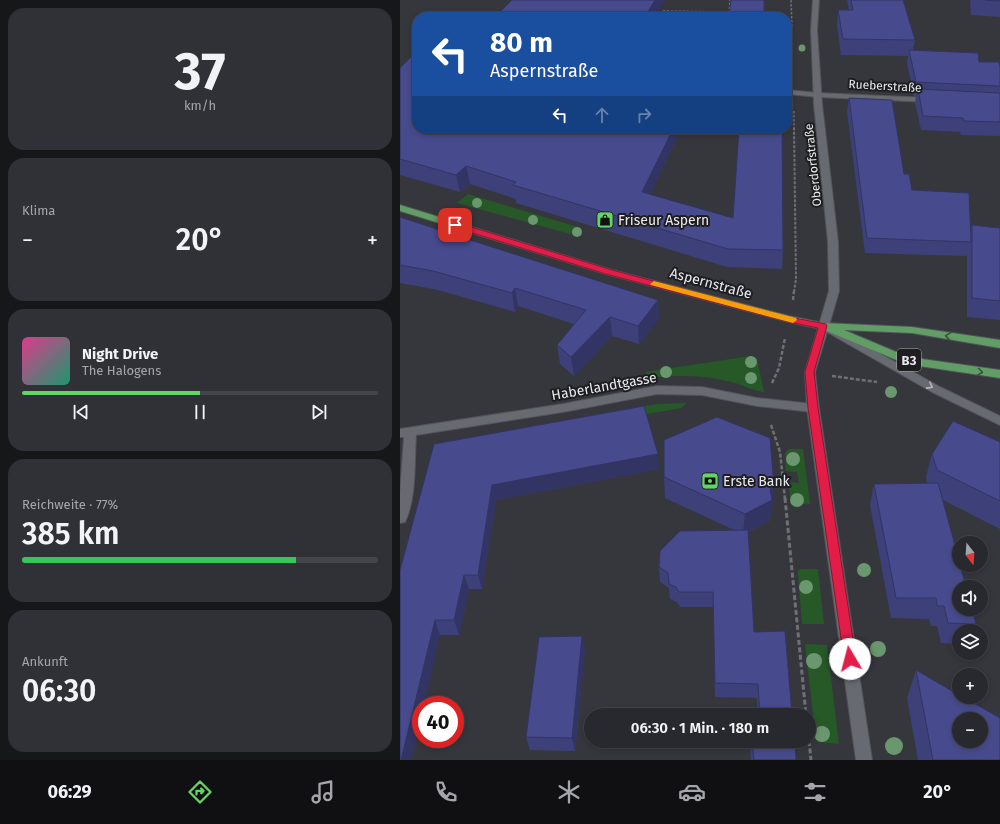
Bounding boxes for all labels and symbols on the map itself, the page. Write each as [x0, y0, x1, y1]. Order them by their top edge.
street label: Rueberstraße [848, 77, 922, 95]
street label: Oberdorfstraße [802, 123, 824, 207]
pin [438, 208, 472, 242]
shop icon: Friseur Aspern [595, 210, 615, 230]
place label: Friseur Aspern [618, 212, 709, 229]
street label: Aspernstraße [668, 264, 754, 303]
one-way arrow [944, 332, 951, 341]
road number: B3 [897, 349, 921, 371]
one-way arrow [977, 367, 983, 376]
street label: Haberlandtgasse [550, 369, 658, 404]
one-way arrow [926, 381, 933, 389]
bank icon: Erste Bank [700, 471, 720, 491]
place label: Erste Bank [723, 473, 791, 490]
north arrow [952, 536, 988, 572]
position arrow [829, 638, 871, 680]
speed limit sign: 40 [412, 696, 464, 748]

